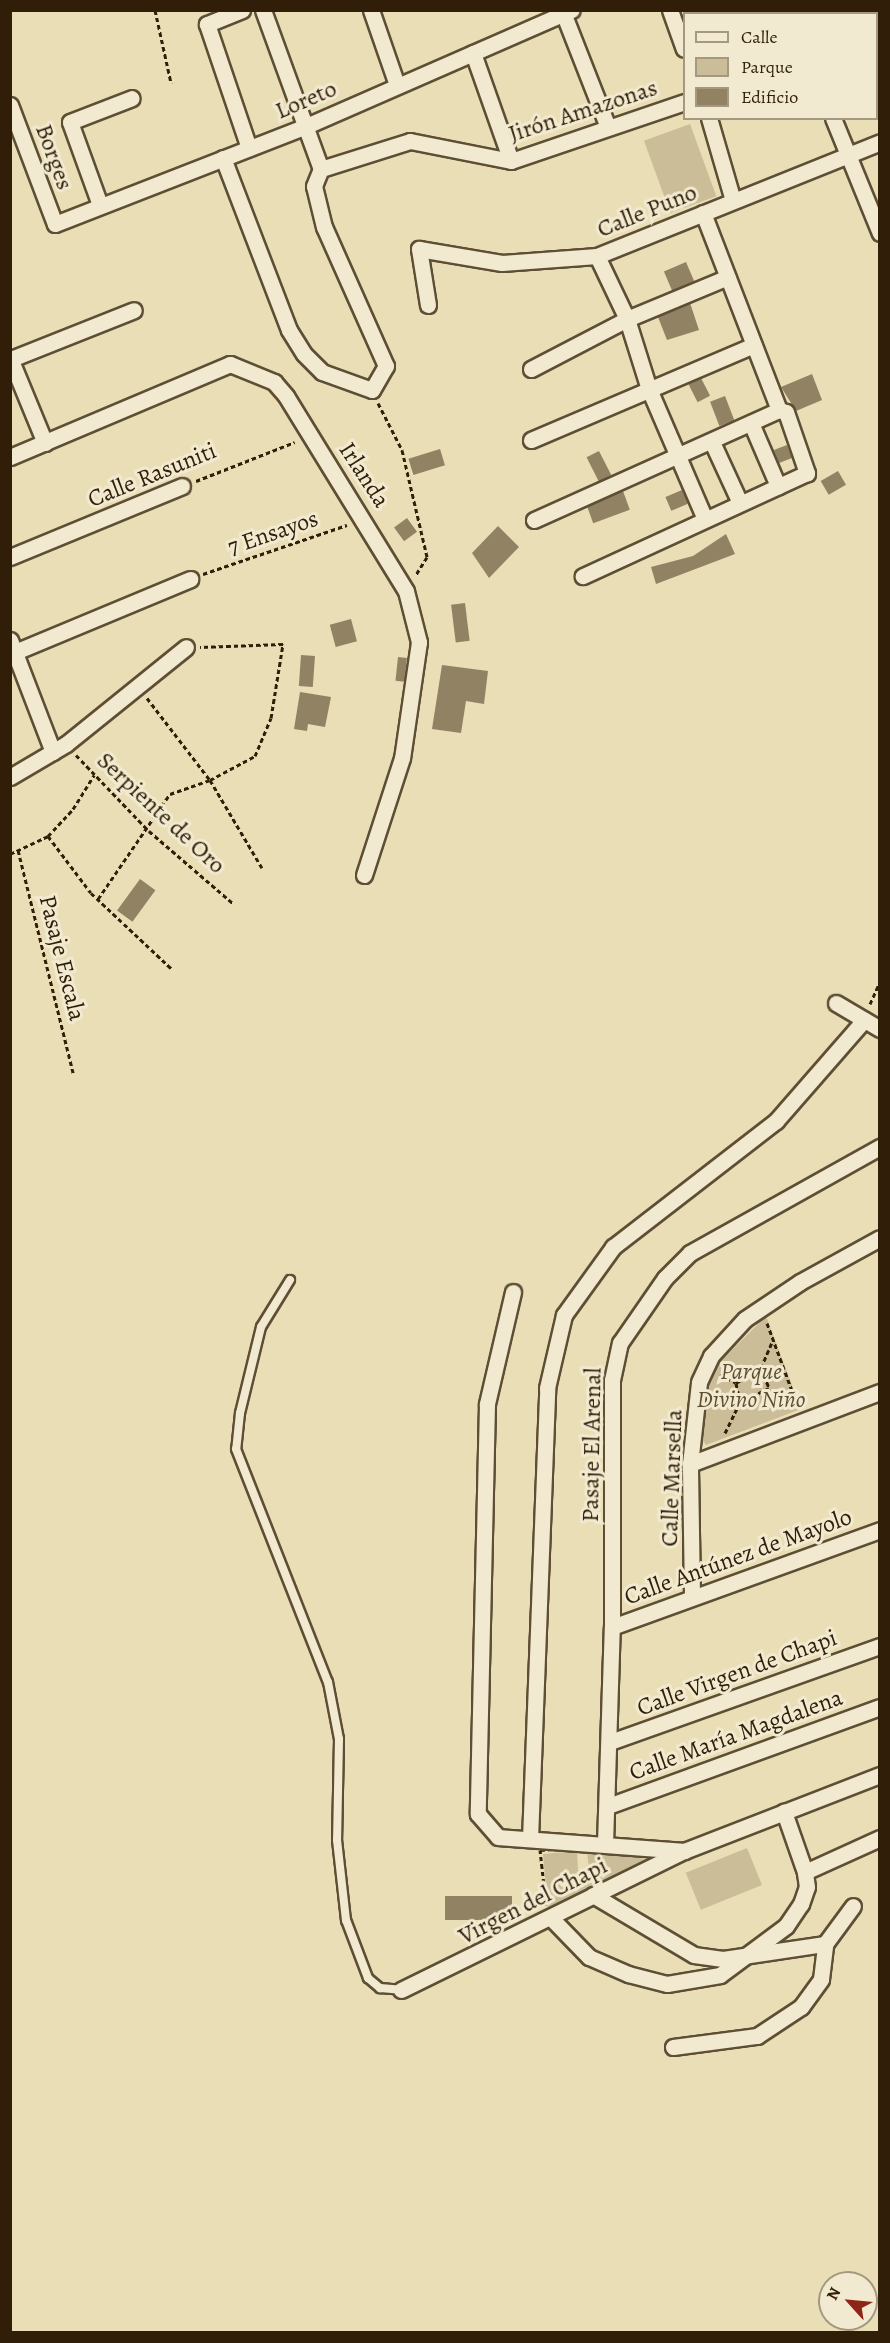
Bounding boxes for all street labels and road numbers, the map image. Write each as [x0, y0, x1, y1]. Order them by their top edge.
street label: Jirón Amazonas [505, 73, 661, 149]
street label: Loreto [271, 74, 341, 126]
street label: Borges [29, 120, 79, 194]
street label: Calle Puno [593, 178, 701, 244]
street label: Calle Rasuniti [84, 436, 220, 514]
street label: Irlanda [332, 437, 396, 513]
street label: 7 Ensayos [224, 504, 322, 562]
street label: Serpiente de Oro [91, 746, 231, 880]
street label: Pasaje Escala [33, 892, 91, 1024]
street label: Pasaje El Arenal [576, 1368, 608, 1522]
street label: Calle Marsella [655, 1409, 689, 1547]
street label: Calle Antúnez de Mayolo [620, 1502, 856, 1612]
street label: Calle Virgen de Chapi [633, 1623, 841, 1723]
street label: Calle María Magdalena [625, 1683, 847, 1787]
street label: Virgen del Chapi [454, 1851, 612, 1951]

